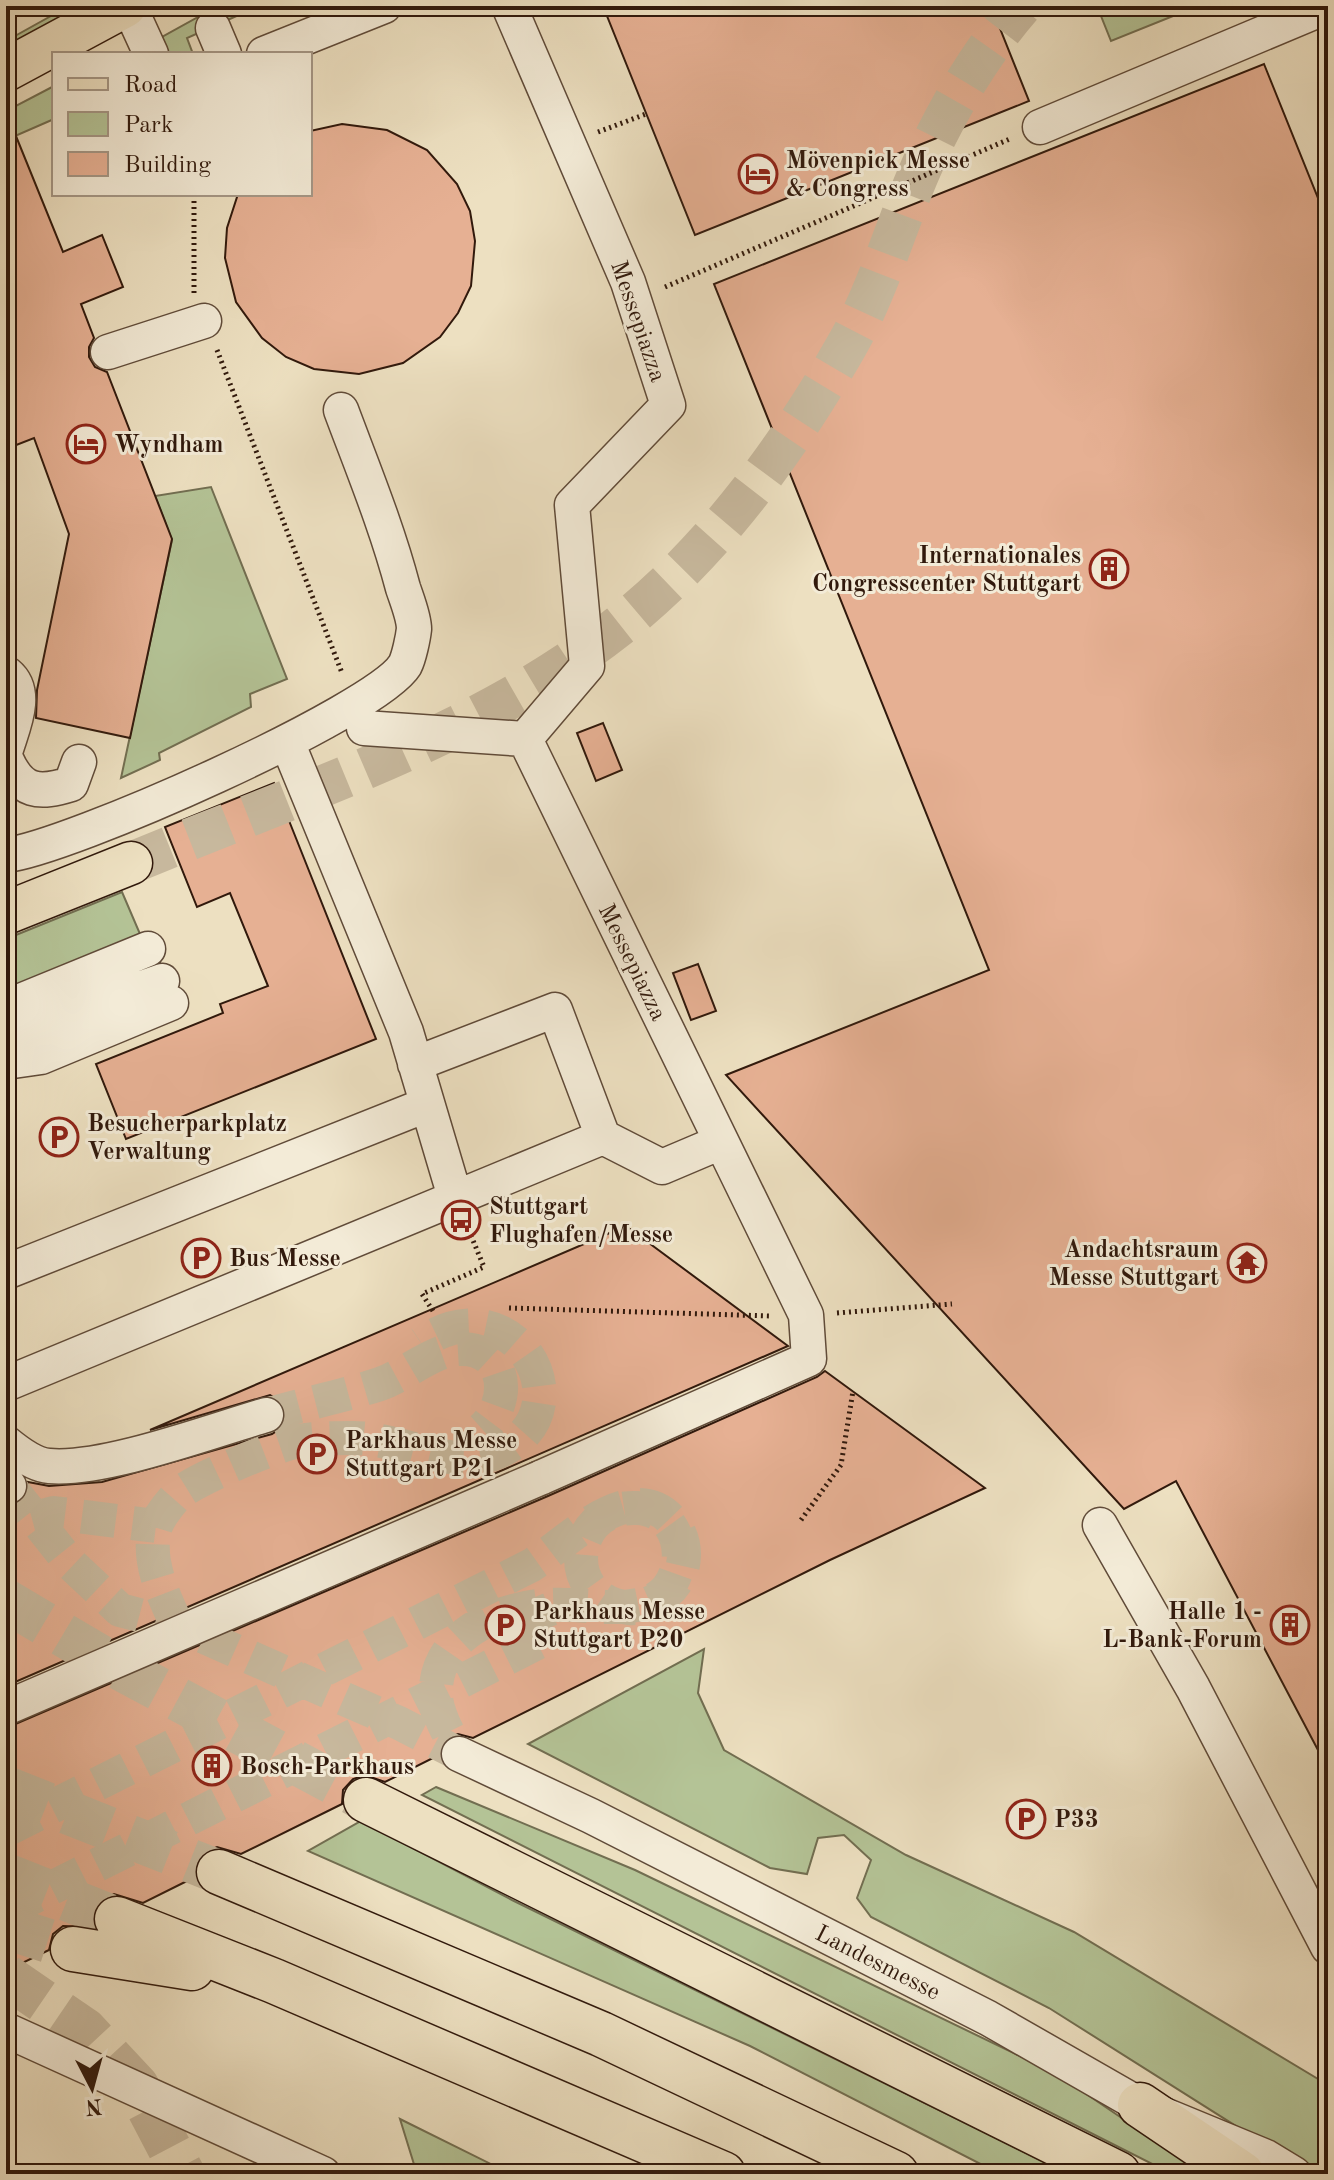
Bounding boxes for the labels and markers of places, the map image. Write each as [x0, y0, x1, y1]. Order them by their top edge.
place label: Mövenpick Messe & Congress [786, 150, 970, 202]
hotel icon: Mövenpick Messe & Congress [737, 153, 779, 195]
hotel icon: Wyndham [65, 423, 107, 465]
place label: Wyndham [114, 434, 224, 458]
place label: Internationales Congresscenter Stuttgart [812, 545, 1081, 597]
building icon: Internationales Congresscenter Stuttgart [1088, 548, 1130, 590]
place label: Besucherparkplatz Verwaltung [87, 1113, 287, 1165]
parking icon: Besucherparkplatz Verwaltung [38, 1116, 80, 1158]
place label: Stuttgart Flughafen/Messe [489, 1196, 673, 1248]
bus stop icon: Stuttgart Flughafen/Messe [440, 1199, 482, 1241]
parking icon: Bus Messe [180, 1237, 222, 1279]
place label: Andachtsraum Messe Stuttgart [1049, 1239, 1219, 1291]
temple icon: Andachtsraum Messe Stuttgart [1226, 1242, 1268, 1284]
place label: Bus Messe [229, 1248, 341, 1272]
place label: Parkhaus Messe Stuttgart P21 [345, 1430, 517, 1482]
parking icon: Parkhaus Messe Stuttgart P21 [296, 1433, 338, 1475]
place label: Parkhaus Messe Stuttgart P20 [533, 1601, 705, 1653]
place label: Halle 1 - L-Bank-Forum [1102, 1601, 1262, 1653]
parking icon: Parkhaus Messe Stuttgart P20 [484, 1604, 526, 1646]
building icon: Halle 1 - L-Bank-Forum [1269, 1604, 1311, 1646]
building icon: Bosch-Parkhaus [191, 1745, 233, 1787]
place label: Bosch-Parkhaus [240, 1756, 414, 1780]
parking icon: P33 [1005, 1798, 1047, 1840]
place label: P33 [1054, 1809, 1099, 1833]

